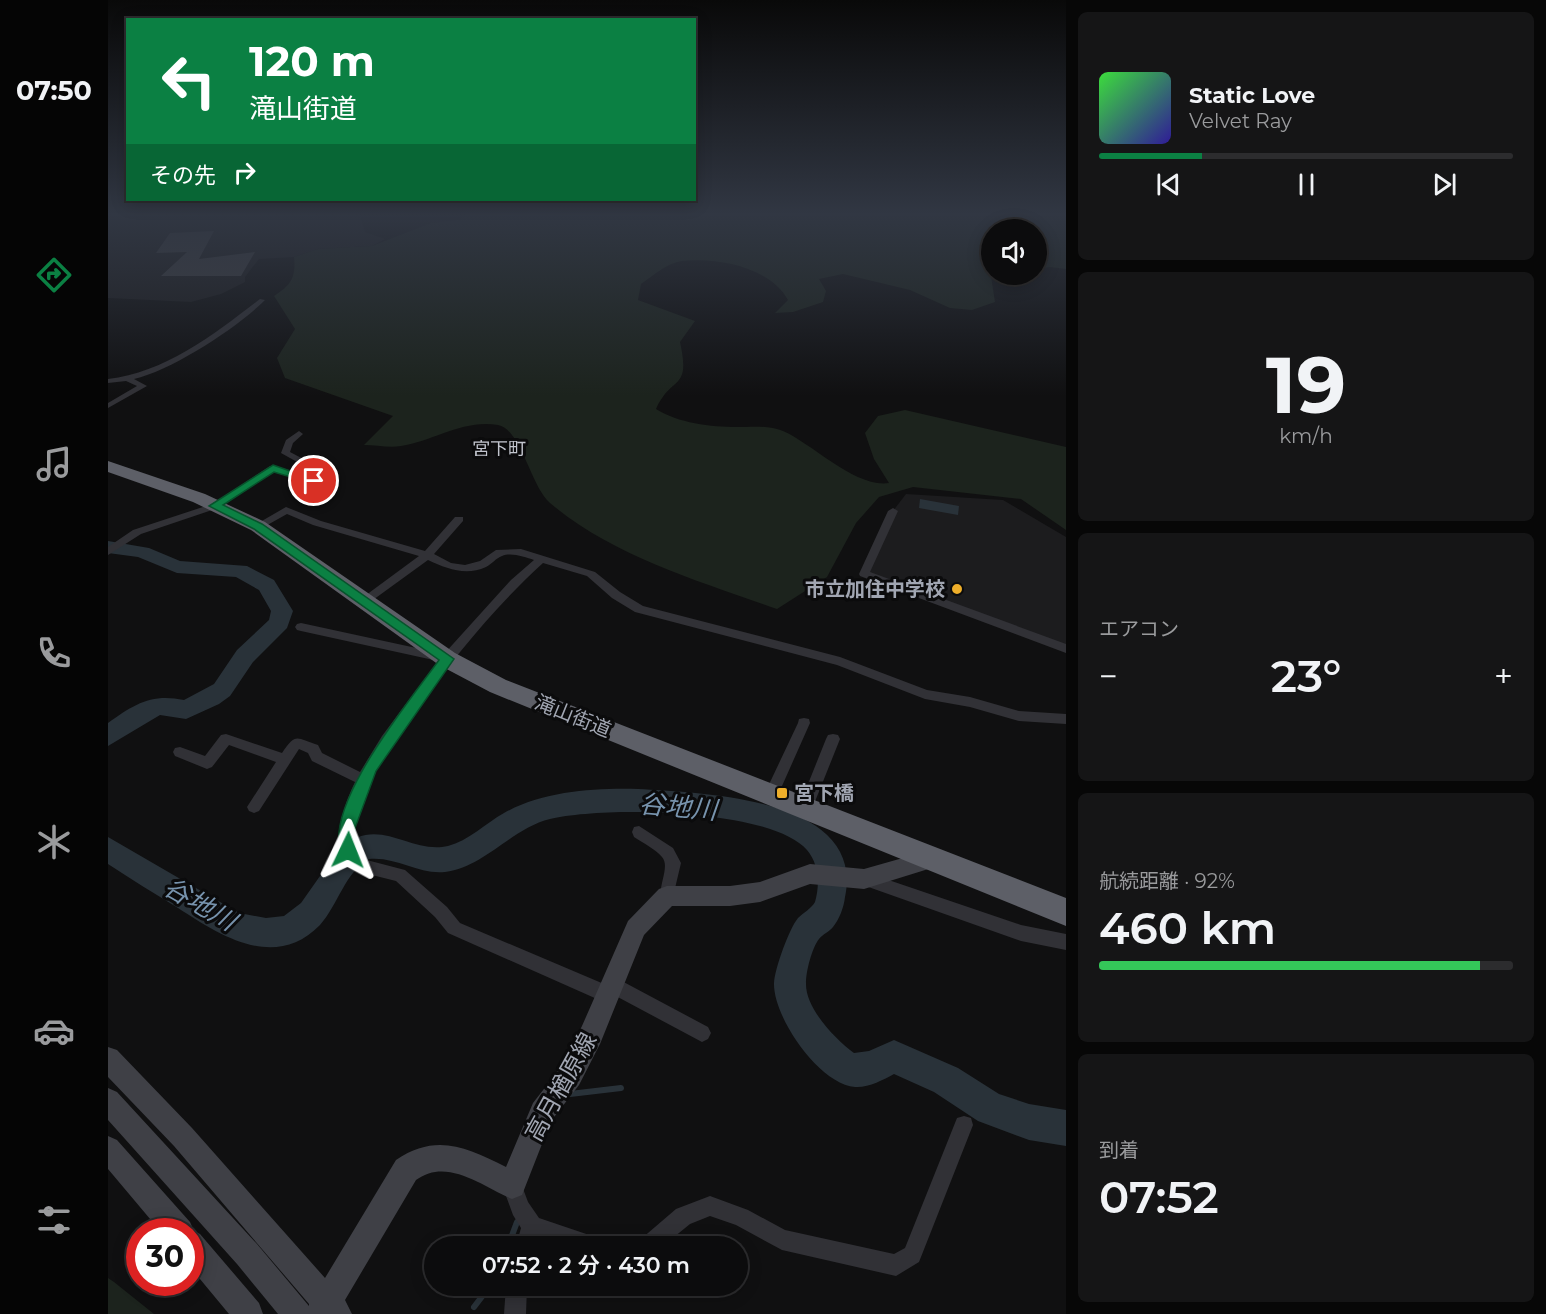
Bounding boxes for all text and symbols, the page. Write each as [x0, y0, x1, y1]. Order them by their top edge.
text: 120 m [249, 35, 375, 87]
icon: left [150, 42, 228, 120]
text: 07:50 [16, 74, 92, 107]
text: Static Love [1189, 82, 1315, 109]
text: 滝山街道 [249, 92, 357, 125]
text: Velvet Ray [1189, 109, 1292, 133]
icon: right [228, 156, 261, 189]
text: その先 [150, 162, 216, 189]
icon: previous [1152, 168, 1185, 201]
icon: pause [1290, 168, 1323, 201]
icon: next [1428, 168, 1461, 201]
map controls [981, 219, 1047, 285]
button: sound [981, 219, 1047, 285]
icon: directions [33, 254, 75, 296]
text: 19 [1266, 337, 1346, 433]
text: km/h [1279, 424, 1333, 448]
district label: 宮下町 [472, 438, 526, 460]
icon: music [33, 443, 75, 485]
pin [288, 455, 339, 506]
icon: arrive [297, 464, 330, 497]
place label: 市立加住中学校 [805, 577, 945, 601]
marker: 市立加住中学校 [950, 582, 964, 596]
text: エアコン [1099, 617, 1179, 641]
icon: phone [33, 632, 75, 674]
text: 23° [1271, 648, 1341, 703]
text: − [1099, 656, 1118, 696]
text: + [1494, 656, 1513, 696]
street label: 滝山街道 [531, 690, 615, 742]
place label: 宮下橋 [794, 781, 854, 805]
marker: 宮下橋 [775, 786, 789, 800]
water label: 谷地川 [638, 788, 721, 827]
position arrow [316, 818, 380, 882]
icon: climate [33, 821, 75, 863]
text: 航続距離 · 92% [1099, 869, 1235, 893]
water label: 谷地川 [158, 871, 244, 939]
text: 460 km [1099, 900, 1276, 955]
icon: car [33, 1010, 75, 1052]
street label: 高月楢原線 [519, 1027, 602, 1146]
text: 到着 [1099, 1138, 1139, 1162]
text: 07:52 [1099, 1169, 1219, 1224]
icon: filters [33, 1199, 75, 1241]
speed limit sign: 30 [126, 1218, 204, 1296]
text: 07:52 · 2 分 · 430 m [482, 1252, 690, 1279]

